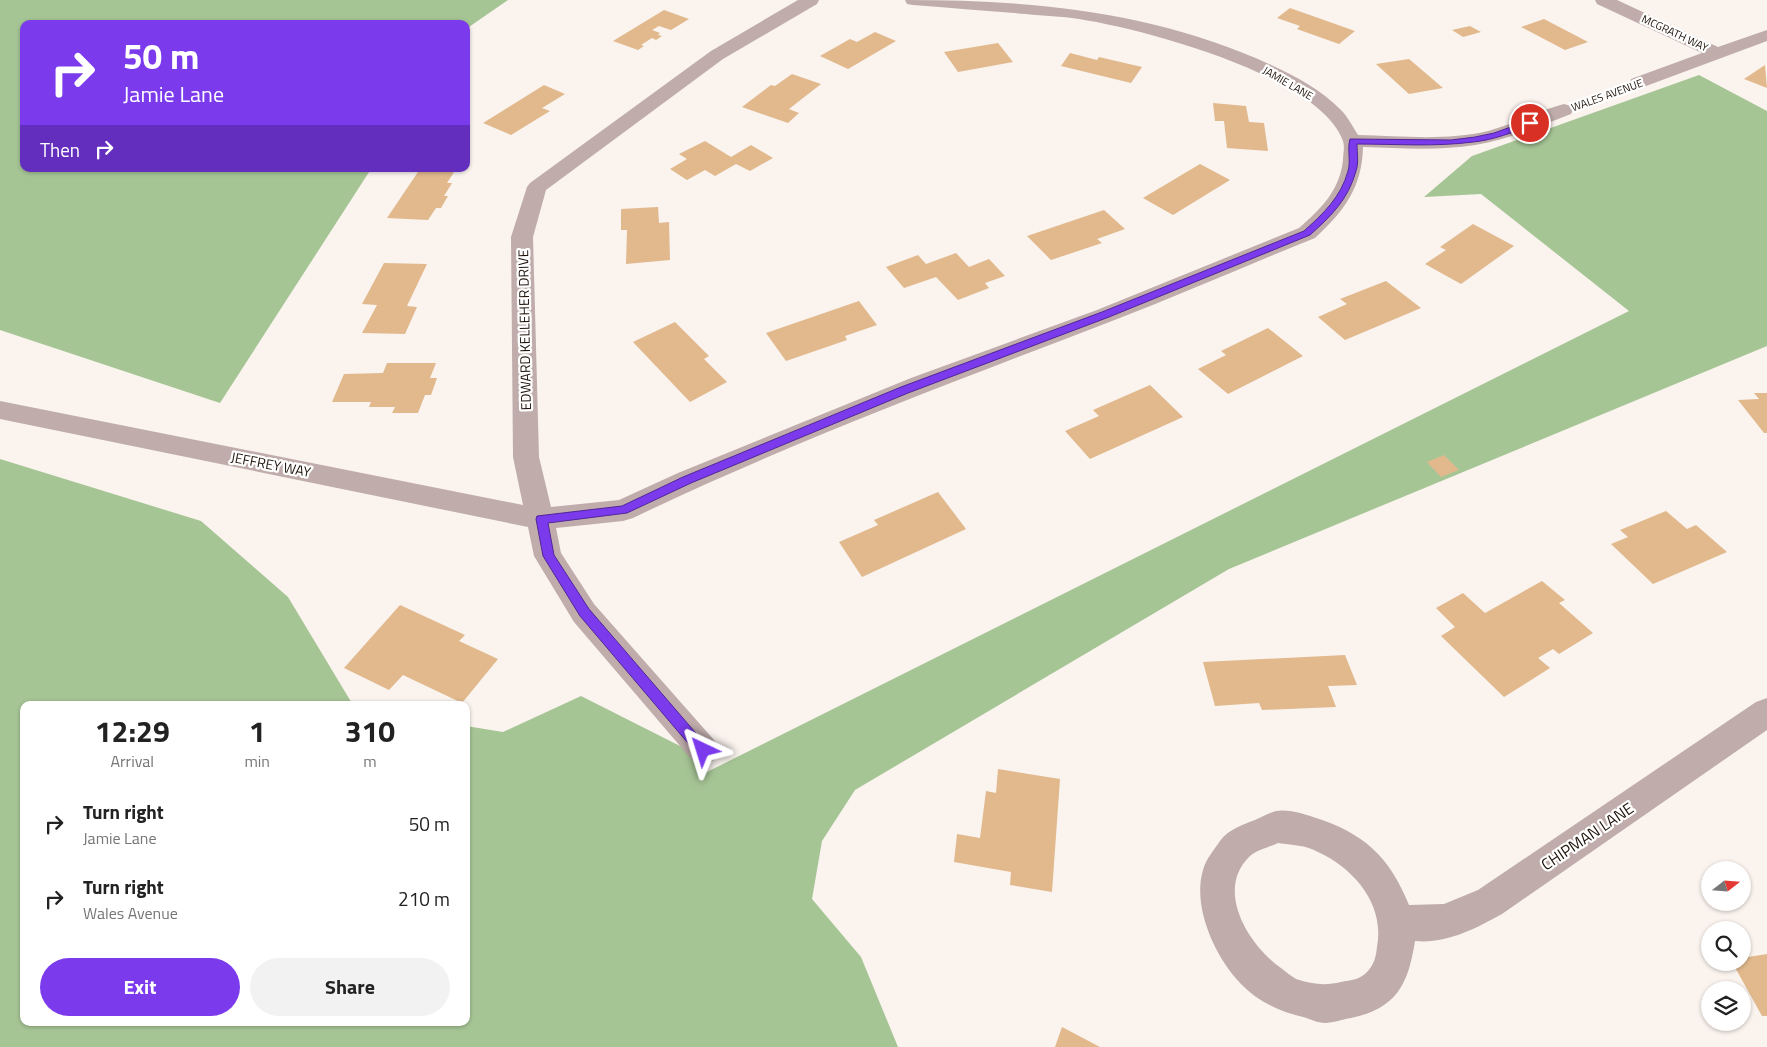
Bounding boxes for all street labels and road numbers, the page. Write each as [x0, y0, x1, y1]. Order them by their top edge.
street label: MCGRATH WAY [1639, 11, 1711, 55]
street label: JAMIE LANE [1260, 62, 1316, 104]
street label: WALES AVENUE [1569, 75, 1645, 115]
street label: EDWARD KELLEHER DRIVE [512, 249, 536, 410]
street label: JEFFREY WAY [229, 446, 313, 482]
street label: CHIPMAN LANE [1536, 796, 1638, 876]

